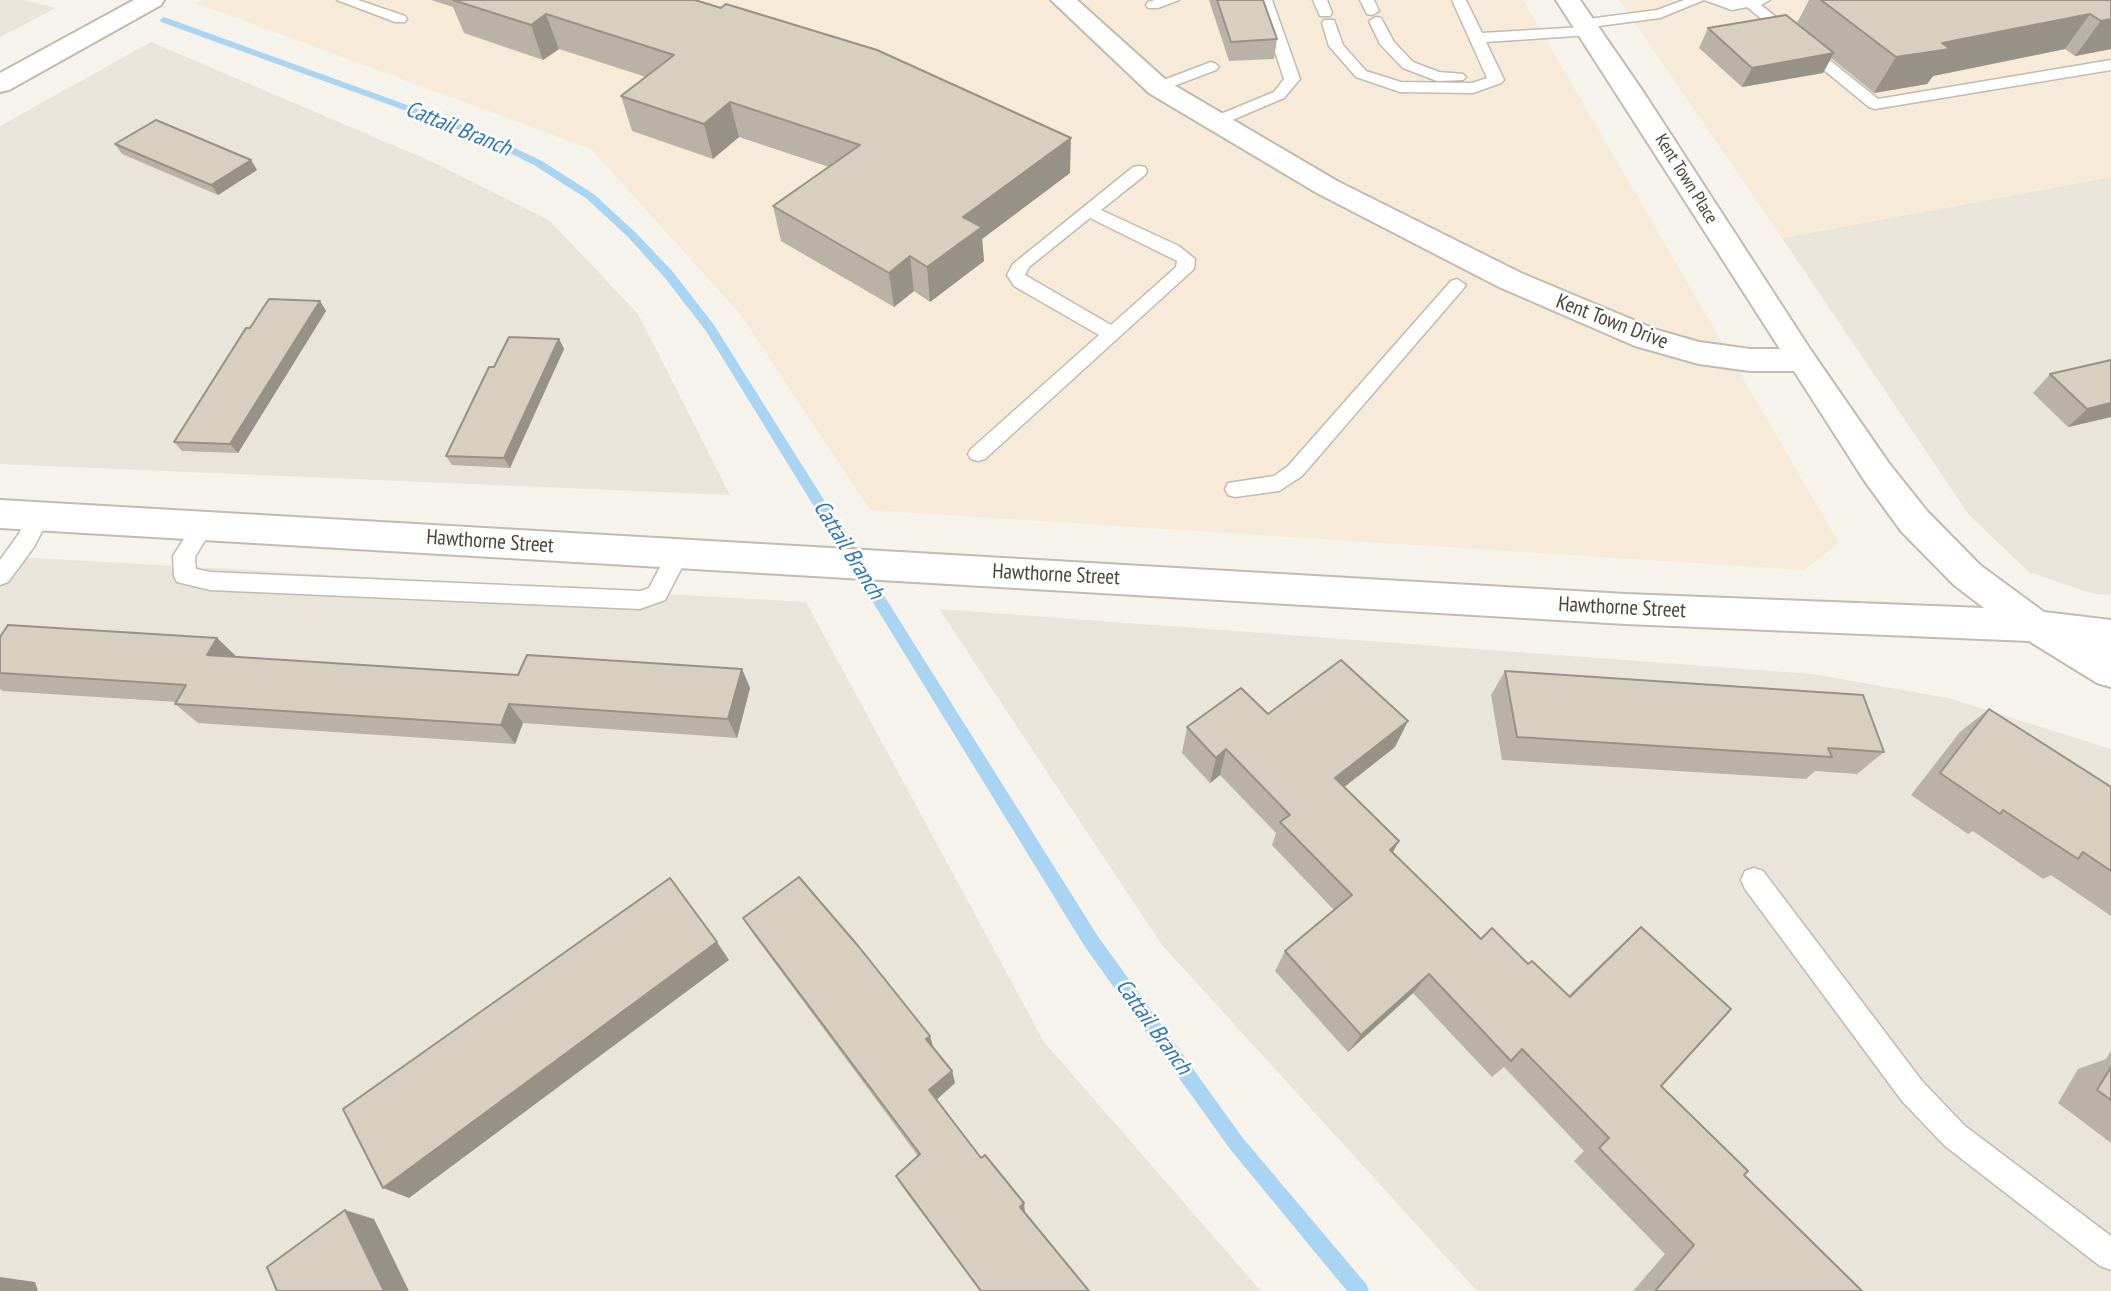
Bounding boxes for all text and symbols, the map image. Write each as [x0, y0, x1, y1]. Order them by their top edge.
water label: Cattail Branch [401, 95, 515, 163]
street label: Kent Town Place [1650, 130, 1722, 228]
street label: Kent Town Drive [1552, 289, 1672, 355]
water label: Cattail Branch [807, 496, 889, 604]
street label: Hawthorne Street [425, 525, 555, 559]
street label: Hawthorne Street [992, 559, 1120, 591]
street label: Hawthorne Street [1558, 592, 1686, 624]
water label: Cattail Branch [1109, 974, 1197, 1080]

